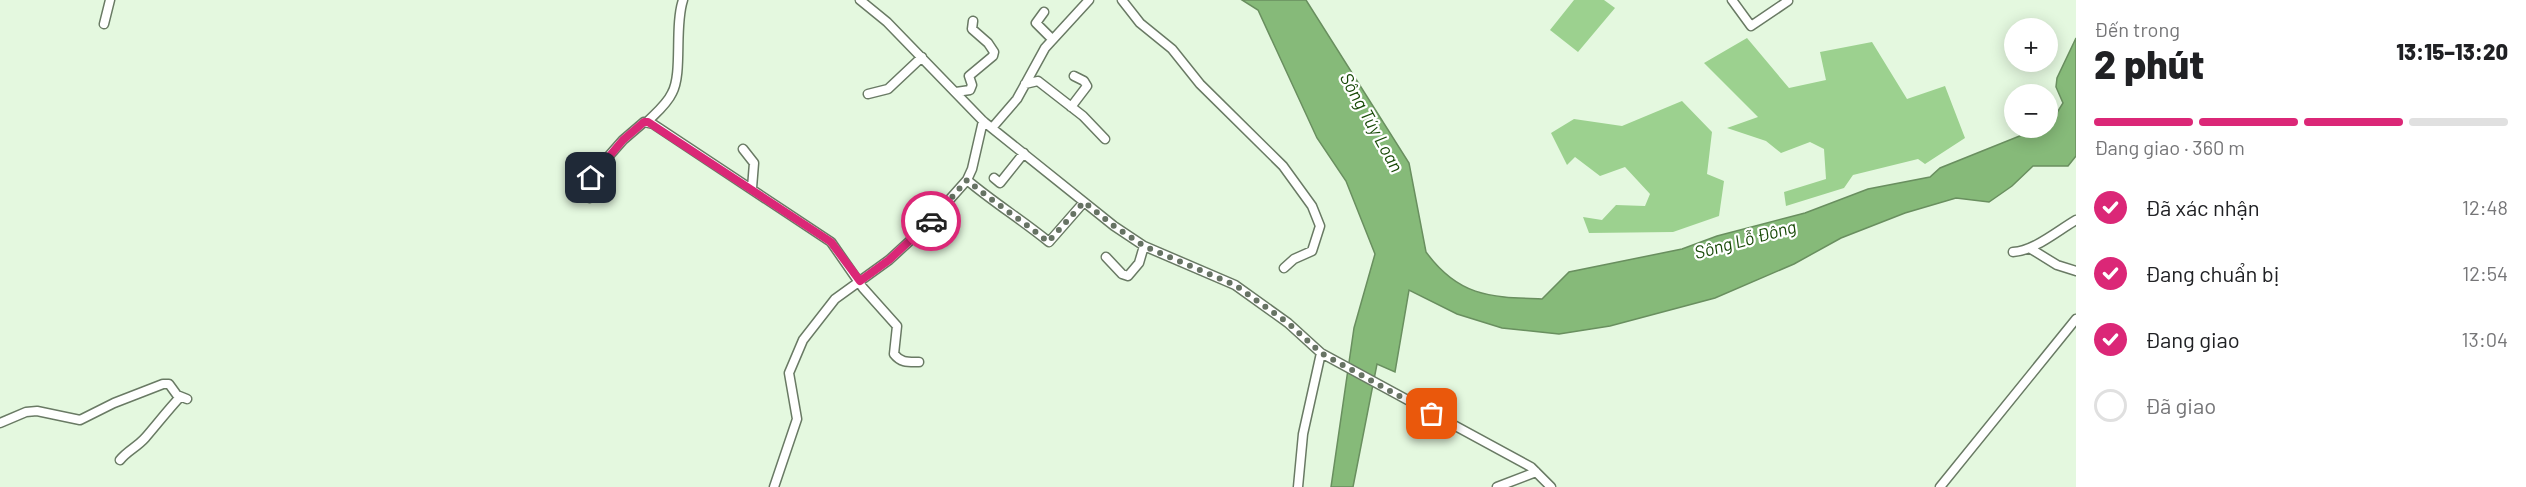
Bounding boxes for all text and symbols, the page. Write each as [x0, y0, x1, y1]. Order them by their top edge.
text: Đến trong [2094, 17, 2180, 41]
map controls [2004, 18, 2058, 138]
button: + [2004, 18, 2058, 72]
text: 13:15–13:20 [2396, 38, 2508, 64]
text: 2 phút [2094, 40, 2204, 87]
water label: Sông Túy Loan [1336, 68, 1408, 176]
button: − [2004, 84, 2058, 138]
text: Đang giao · 360 m [2094, 135, 2245, 159]
pin [565, 152, 616, 203]
icon: home [574, 161, 607, 194]
courier [901, 191, 961, 251]
icon: check [2094, 191, 2127, 224]
text: Đã xác nhận [2145, 194, 2260, 220]
text: 12:48 [2462, 195, 2508, 219]
icon: car [915, 205, 948, 238]
water label: Sông Lỗ Đông [1692, 215, 1798, 263]
icon: check [2094, 257, 2127, 290]
text: Đang chuẩn bị [2145, 260, 2279, 286]
text: 12:54 [2462, 261, 2508, 285]
icon: check [2094, 323, 2127, 356]
text: Đang giao [2145, 326, 2240, 352]
text: 13:04 [2462, 327, 2508, 351]
pin [1406, 388, 1457, 439]
text: Đã giao [2145, 392, 2216, 418]
icon: bag [1415, 397, 1448, 430]

